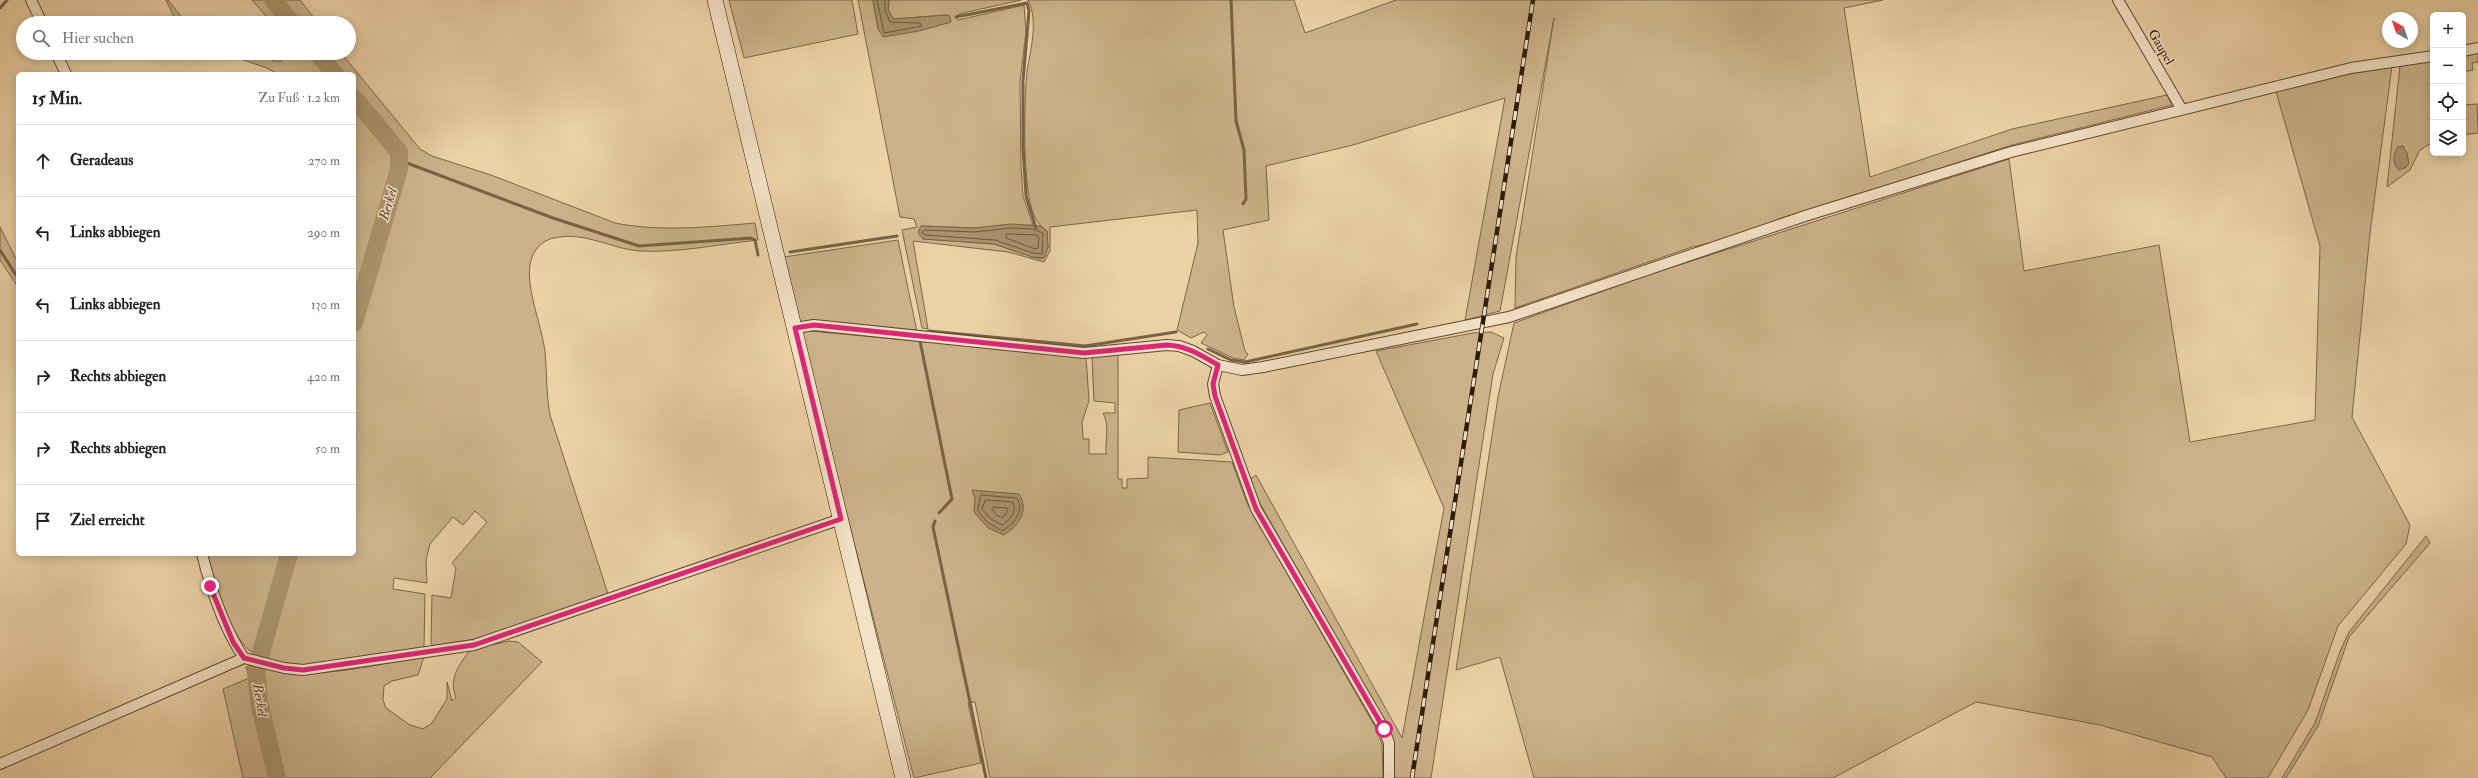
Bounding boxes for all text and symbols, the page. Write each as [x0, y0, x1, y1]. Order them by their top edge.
north arrow [2382, 12, 2418, 48]
map controls [2430, 12, 2466, 156]
button: + [2430, 12, 2466, 48]
search box [16, 16, 356, 60]
street label: Gaupel [2144, 26, 2178, 69]
icon: search [30, 27, 52, 49]
text: Hier suchen [62, 29, 134, 48]
button: − [2430, 48, 2466, 84]
button: locate [2430, 84, 2466, 120]
text: 15 Min. [32, 88, 82, 109]
text: Zu Fuß · 1.2 km [258, 90, 340, 106]
button: layers [2430, 120, 2466, 156]
icon: ahead [32, 150, 54, 172]
text: Geradeaus [70, 151, 133, 170]
text: 270 m [308, 153, 340, 169]
water label: Berkel [375, 184, 401, 223]
icon: left [32, 222, 54, 244]
text: Links abbiegen [70, 223, 160, 242]
text: 290 m [307, 225, 340, 241]
icon: left [32, 294, 54, 316]
text: Links abbiegen [70, 295, 160, 314]
text: 130 m [311, 297, 340, 313]
icon: right [32, 366, 54, 388]
text: Rechts abbiegen [70, 367, 166, 386]
text: 420 m [307, 369, 340, 385]
icon: right [32, 438, 54, 460]
text: Rechts abbiegen [70, 439, 166, 458]
text: 50 m [315, 441, 340, 457]
icon: arrive [32, 510, 54, 532]
text: Ziel erreicht [70, 511, 145, 530]
route end [201, 577, 219, 595]
water label: Berkel [249, 681, 272, 719]
route start [1375, 720, 1393, 738]

